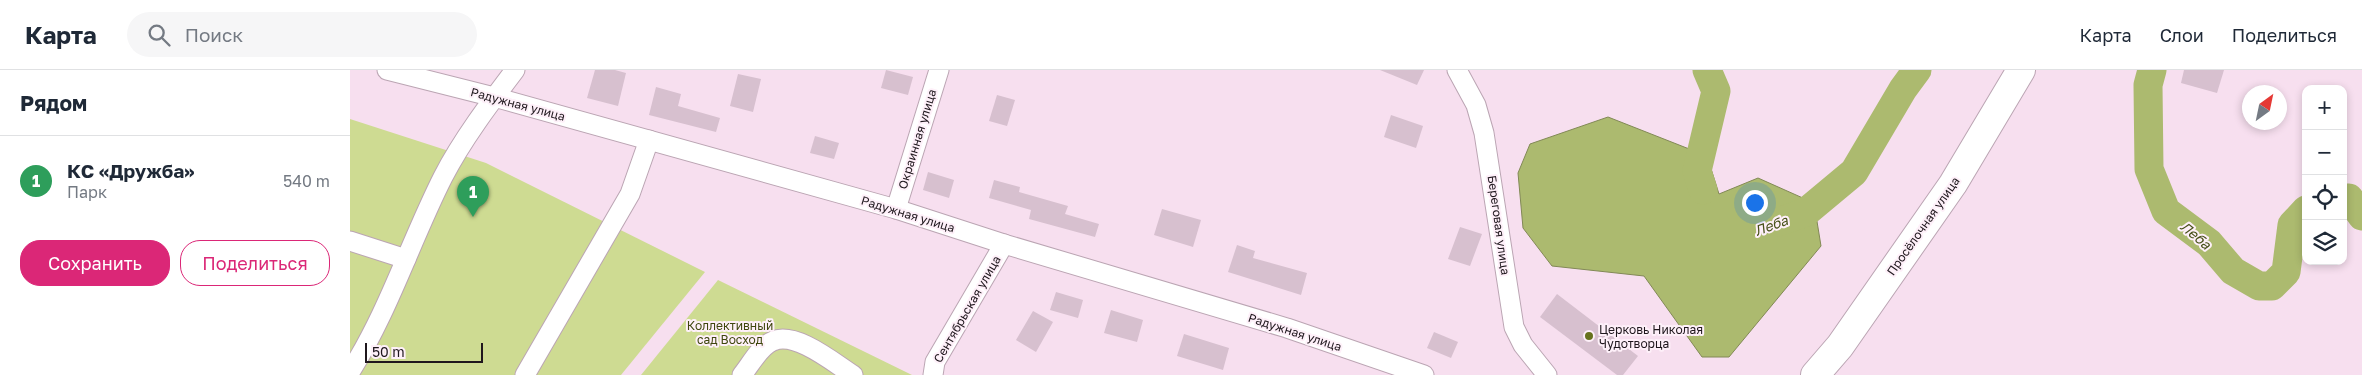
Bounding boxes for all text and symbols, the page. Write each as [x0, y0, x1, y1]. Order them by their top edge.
search box [127, 12, 477, 57]
text: Карта [25, 20, 97, 49]
icon: search [145, 21, 173, 49]
text: Поиск [185, 23, 243, 46]
text: Карта [2080, 24, 2132, 46]
text: Слои [2160, 24, 2204, 46]
text: Поделиться [2232, 24, 2337, 46]
street label: Радужная улица [469, 84, 567, 124]
north arrow [2242, 85, 2287, 130]
map controls [2302, 85, 2347, 265]
button: + [2302, 85, 2347, 130]
street label: Окраинная улица [895, 87, 939, 191]
text: Рядом [20, 90, 87, 116]
button: − [2302, 130, 2347, 175]
text: КС «Дружба» [67, 159, 194, 182]
text: 1 [32, 171, 40, 191]
text: 540 m [283, 171, 330, 191]
street label: Береговая улица [1485, 174, 1513, 276]
street label: Просёлочная улица [1883, 174, 1963, 278]
button: locate [2302, 175, 2347, 220]
pin: 1 [457, 176, 489, 217]
text: Парк [67, 182, 107, 202]
your location [1742, 190, 1768, 216]
street label: Радужная улица [859, 193, 957, 235]
water label: Леба [1752, 211, 1791, 239]
water label: Леба [2177, 217, 2215, 253]
button: layers [2302, 220, 2347, 265]
button: Сохранить [20, 240, 170, 286]
button: Поделиться [180, 240, 330, 286]
street label: Сентябрьская улица [930, 253, 1004, 365]
street label: Радужная улица [1246, 310, 1344, 354]
park label: Коллективный сад Восход [687, 318, 773, 347]
place label: Церковь Николая Чудотворца [1599, 322, 1703, 351]
marker: Церковь Николая Чудотворца [1583, 330, 1595, 342]
scale bar [365, 340, 482, 363]
text: 50 m [372, 343, 405, 360]

